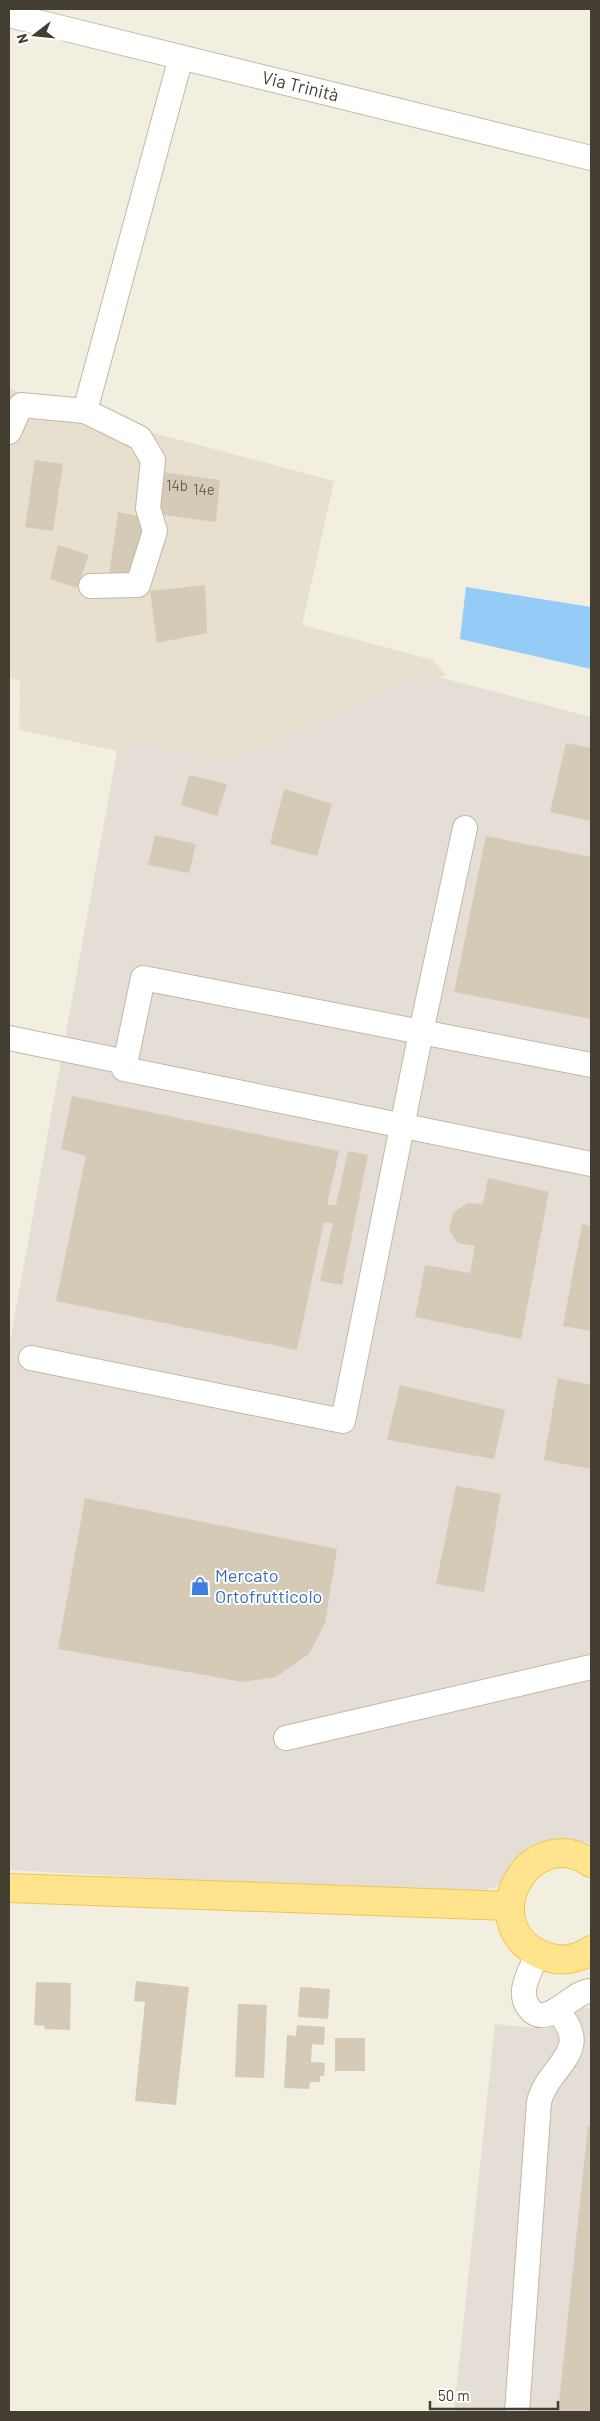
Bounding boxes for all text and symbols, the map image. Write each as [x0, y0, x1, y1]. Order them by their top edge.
north arrow [10, 10, 60, 60]
text: N [13, 32, 31, 46]
street label: Via Trinità [260, 66, 341, 106]
house number: 14b [166, 476, 188, 494]
house number: 14e [193, 480, 215, 498]
place label: Mercato Ortofrutticolo [215, 1564, 322, 1607]
shop icon: Mercato Ortofrutticolo [189, 1575, 211, 1597]
scale bar [430, 2378, 558, 2410]
text: 50 m [438, 2386, 470, 2404]

